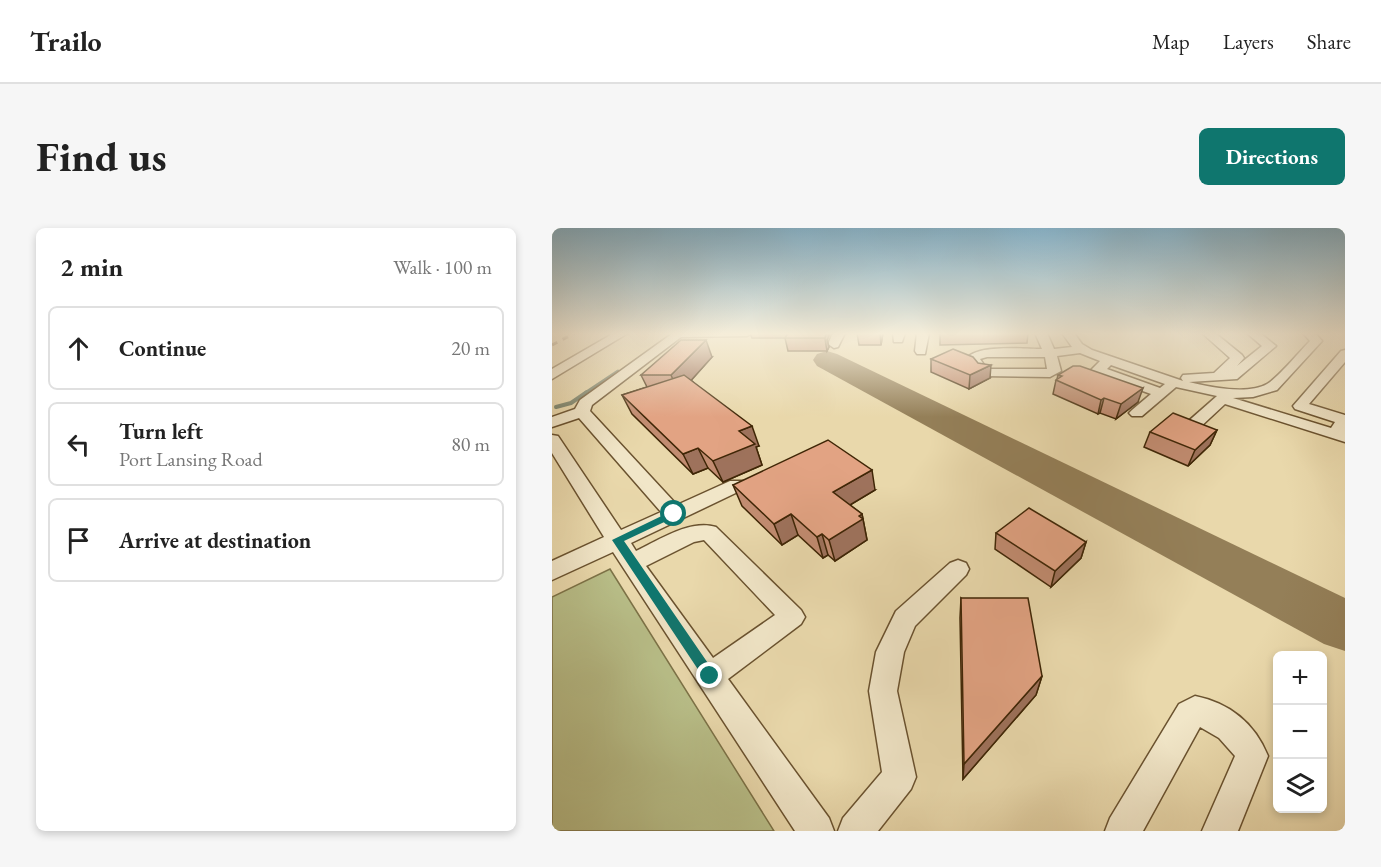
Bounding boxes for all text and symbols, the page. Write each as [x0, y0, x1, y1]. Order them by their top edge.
text: Trailo [30, 23, 102, 59]
text: Map [1152, 28, 1190, 55]
text: Layers [1223, 28, 1274, 55]
text: Share [1307, 28, 1351, 55]
button: Directions [1199, 128, 1345, 185]
text: Find us [36, 129, 167, 184]
text: 2 min [60, 250, 123, 284]
text: Walk · 100 m [393, 254, 492, 280]
icon: ahead [62, 332, 95, 365]
text: Continue [119, 334, 206, 363]
text: 20 m [451, 335, 490, 361]
text: Turn left [119, 417, 203, 446]
icon: left [62, 428, 95, 461]
text: 80 m [451, 431, 490, 457]
text: Port Lansing Road [119, 446, 263, 472]
route start [660, 500, 686, 526]
icon: arrive [62, 524, 95, 557]
text: Arrive at destination [119, 526, 311, 555]
map controls [1273, 651, 1327, 813]
button: + [1273, 651, 1327, 705]
route end [696, 662, 722, 688]
button: − [1273, 705, 1327, 759]
button: layers [1273, 759, 1327, 813]

